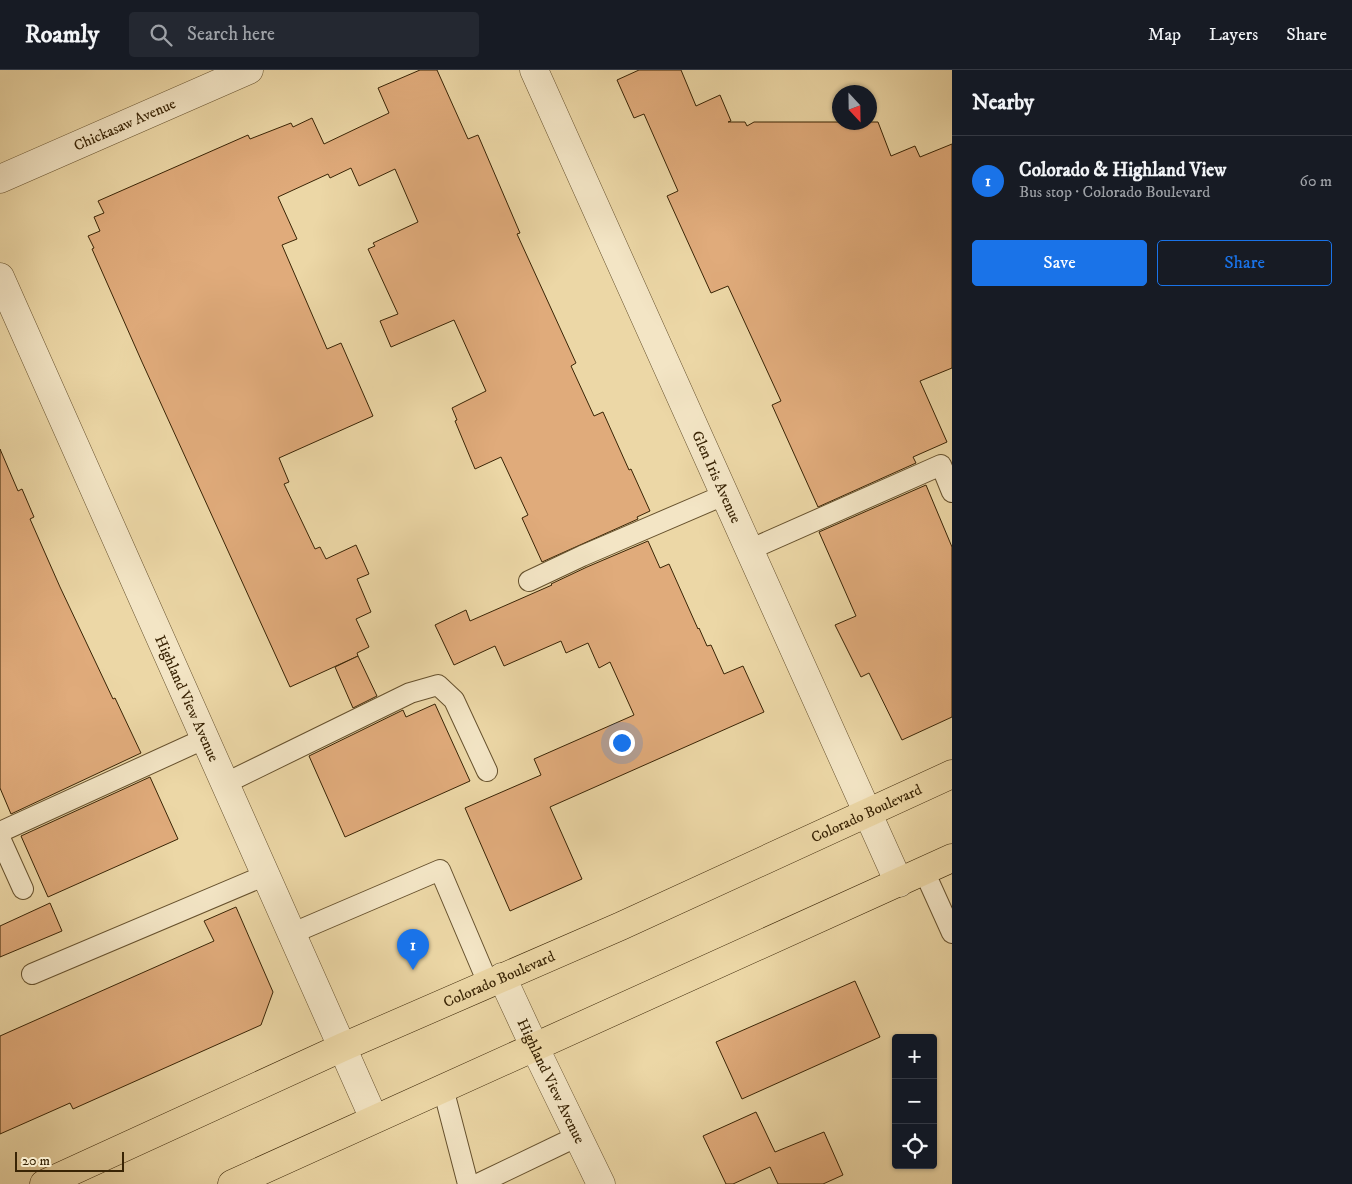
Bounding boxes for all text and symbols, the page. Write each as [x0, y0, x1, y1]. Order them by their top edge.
search box [129, 12, 479, 57]
text: Roamly [25, 20, 99, 50]
icon: search [147, 21, 175, 49]
text: Search here [187, 23, 275, 46]
text: Map [1148, 24, 1181, 46]
text: Layers [1209, 24, 1258, 46]
text: Share [1286, 24, 1327, 46]
north arrow [832, 85, 877, 130]
text: Nearby [972, 90, 1034, 116]
street label: Chickasaw Avenue [71, 94, 179, 155]
text: Colorado & Highland View [1019, 159, 1226, 182]
text: 1 [985, 171, 991, 191]
text: 60 m [1300, 171, 1332, 191]
text: Bus stop · Colorado Boulevard [1019, 182, 1210, 202]
button: Save [972, 240, 1147, 286]
button: Share [1157, 240, 1332, 286]
street label: Glen Iris Avenue [688, 428, 746, 526]
street label: Highland View Avenue [151, 632, 224, 765]
your location [609, 730, 635, 756]
street label: Colorado Boulevard [808, 780, 925, 847]
pin: 1 [397, 929, 429, 970]
street label: Colorado Boulevard [440, 946, 558, 1012]
street label: Highland View Avenue [513, 1015, 589, 1147]
map controls [892, 1034, 937, 1169]
button: + [892, 1034, 937, 1079]
button: − [892, 1079, 937, 1124]
button: locate [892, 1124, 937, 1169]
scale bar [15, 1149, 124, 1172]
text: 20 m [22, 1152, 50, 1170]

